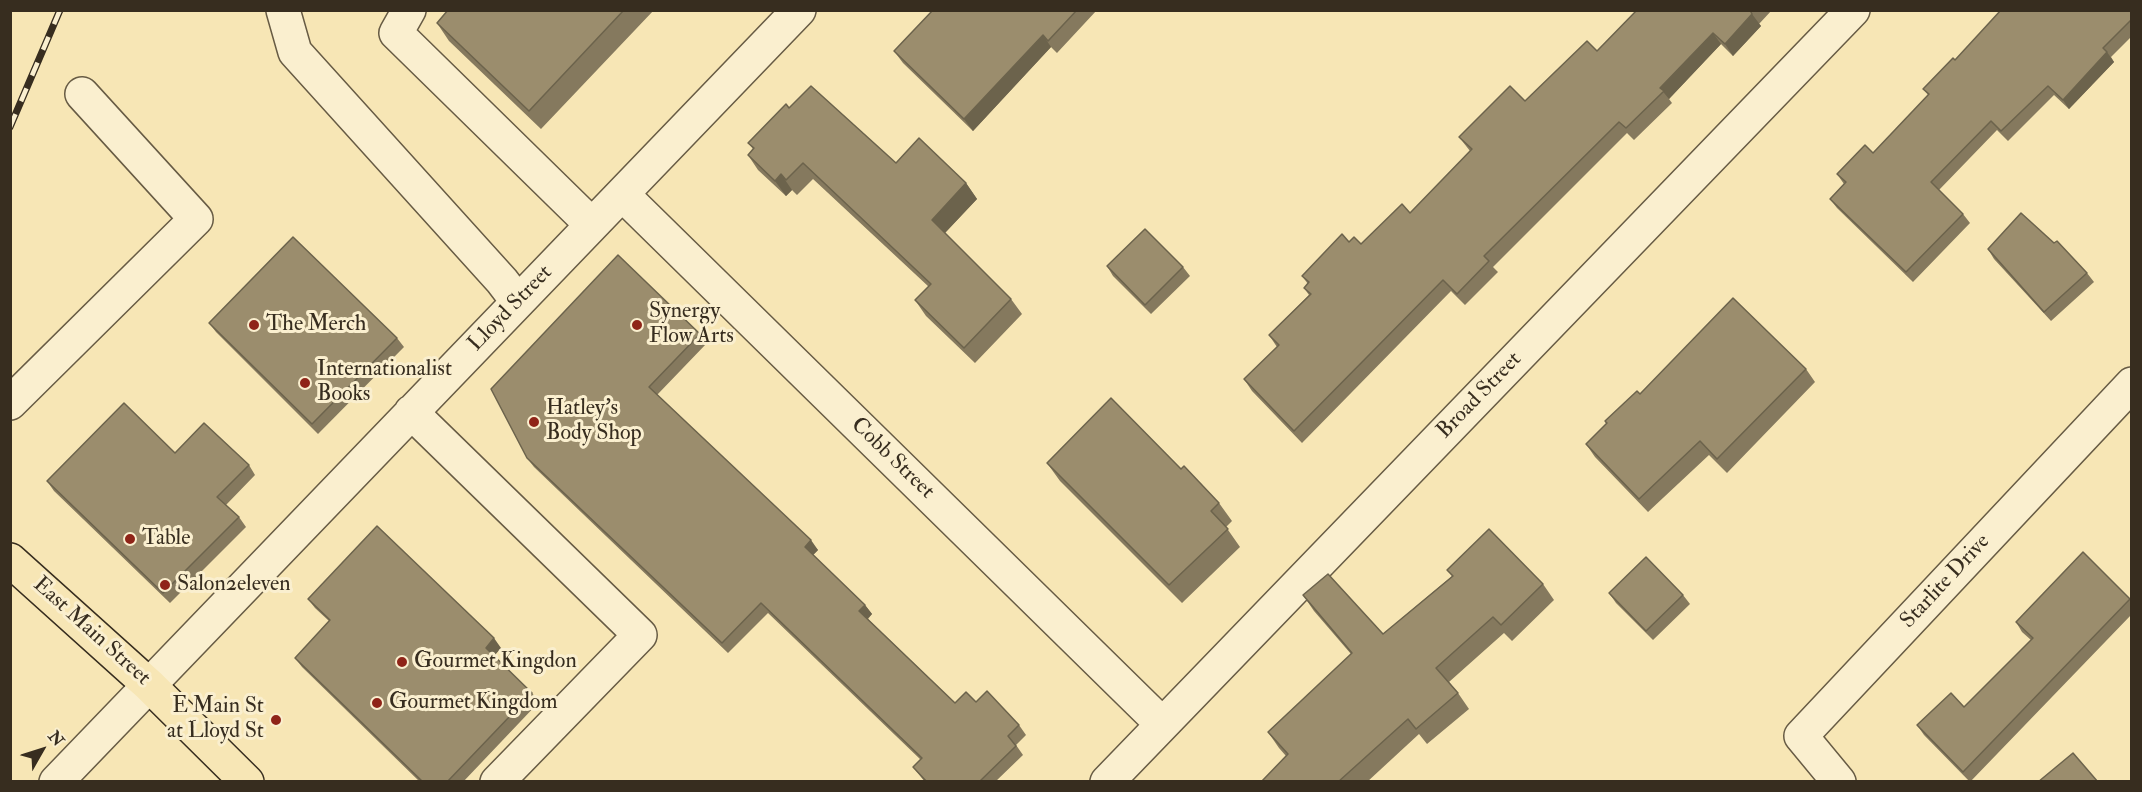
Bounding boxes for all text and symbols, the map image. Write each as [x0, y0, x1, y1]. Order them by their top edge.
street label: Lloyd Street [463, 260, 559, 358]
place label: Synergy Flow Arts [649, 299, 734, 350]
place label: The Merch [266, 312, 366, 338]
marker: The Merch [247, 318, 261, 332]
marker: Synergy Flow Arts [630, 318, 644, 332]
street label: Broad Street [1432, 347, 1528, 445]
place label: Internationalist Books [317, 357, 452, 408]
marker: Internationalist Books [298, 376, 312, 390]
place label: Hatley's Body Shop [546, 396, 642, 448]
street label: Cobb Street [845, 413, 939, 505]
marker: Hatley's Body Shop [527, 415, 541, 429]
place label: Table [142, 526, 190, 552]
street label: Starlite Drive [1896, 529, 1996, 635]
marker: Table [123, 532, 137, 546]
street label: East Main Street [27, 572, 155, 692]
place label: Salon2eleven [177, 572, 291, 598]
marker: Salon2eleven [158, 578, 172, 592]
place label: Gourmet Kingdon [414, 649, 577, 675]
marker: Gourmet Kingdon [395, 655, 409, 669]
place label: Gourmet Kingdom [389, 690, 558, 716]
place label: E Main St at Lloyd St [167, 694, 264, 746]
marker: Gourmet Kingdom [370, 696, 384, 710]
marker: E Main St at Lloyd St [269, 713, 283, 727]
north arrow [12, 720, 72, 780]
text: N [44, 727, 68, 751]

